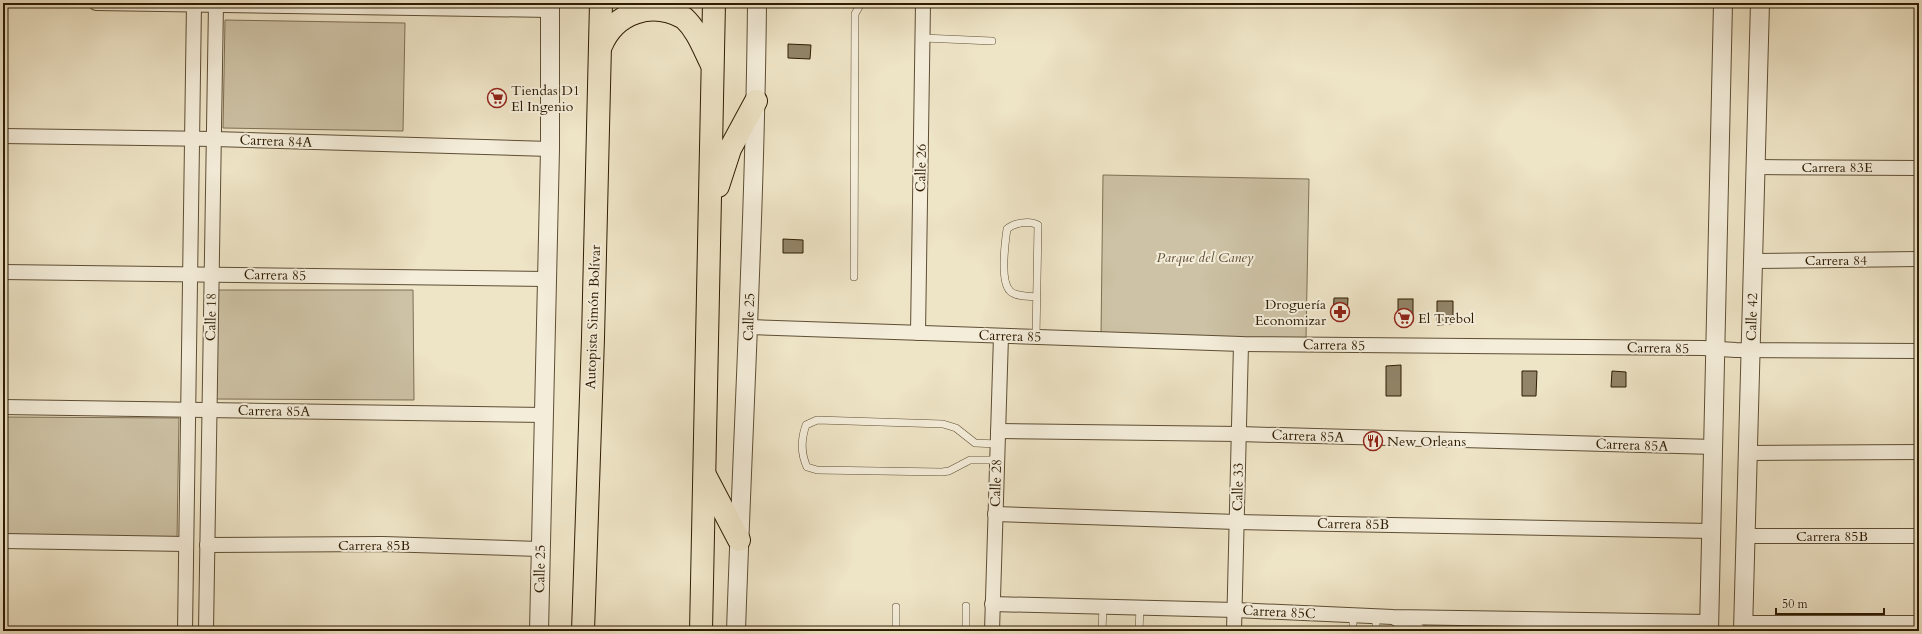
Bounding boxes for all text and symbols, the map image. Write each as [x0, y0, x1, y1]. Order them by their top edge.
place label: Tiendas D1 El Ingenio [511, 81, 580, 116]
supermarket icon: Tiendas D1 El Ingenio [486, 87, 508, 109]
street label: Carrera 84A [239, 130, 313, 152]
street label: Calle 26 [911, 144, 931, 192]
street label: Carrera 83E [1801, 158, 1873, 177]
street label: Autopista Simón Bolívar [581, 243, 605, 390]
park label: Parque del Caney [1156, 248, 1254, 267]
street label: Carrera 84 [1805, 251, 1867, 270]
street label: Carrera 85 [244, 265, 306, 285]
street label: Calle 18 [201, 293, 221, 341]
street label: Calle 25 [739, 293, 759, 341]
street label: Calle 42 [1742, 293, 1762, 341]
place label: Droguería Economizar [1255, 295, 1327, 330]
pharmacy icon: Droguería Economizar [1329, 301, 1351, 323]
supermarket icon: El Trebol [1393, 307, 1415, 329]
place label: El Trebol [1418, 309, 1475, 328]
street label: Carrera 85 [978, 325, 1042, 347]
street label: Carrera 85 [1303, 335, 1365, 355]
street label: Carrera 85 [1627, 338, 1689, 358]
street label: Carrera 85A [238, 401, 310, 421]
street label: Carrera 85A [1271, 425, 1345, 447]
restaurant icon: New Orleans [1362, 430, 1384, 452]
place label: New Orleans [1387, 432, 1466, 451]
street label: Carrera 85A [1595, 434, 1669, 456]
street label: Calle 28 [986, 459, 1006, 507]
street label: Calle 33 [1228, 463, 1248, 511]
street label: Carrera 85B [1317, 514, 1389, 534]
street label: Carrera 85B [1796, 527, 1868, 546]
street label: Carrera 85B [338, 536, 410, 555]
street label: Calle 25 [530, 545, 550, 593]
scale bar [1776, 590, 1884, 616]
text: 50 m [1782, 596, 1809, 612]
street label: Carrera 85C [1242, 601, 1316, 623]

